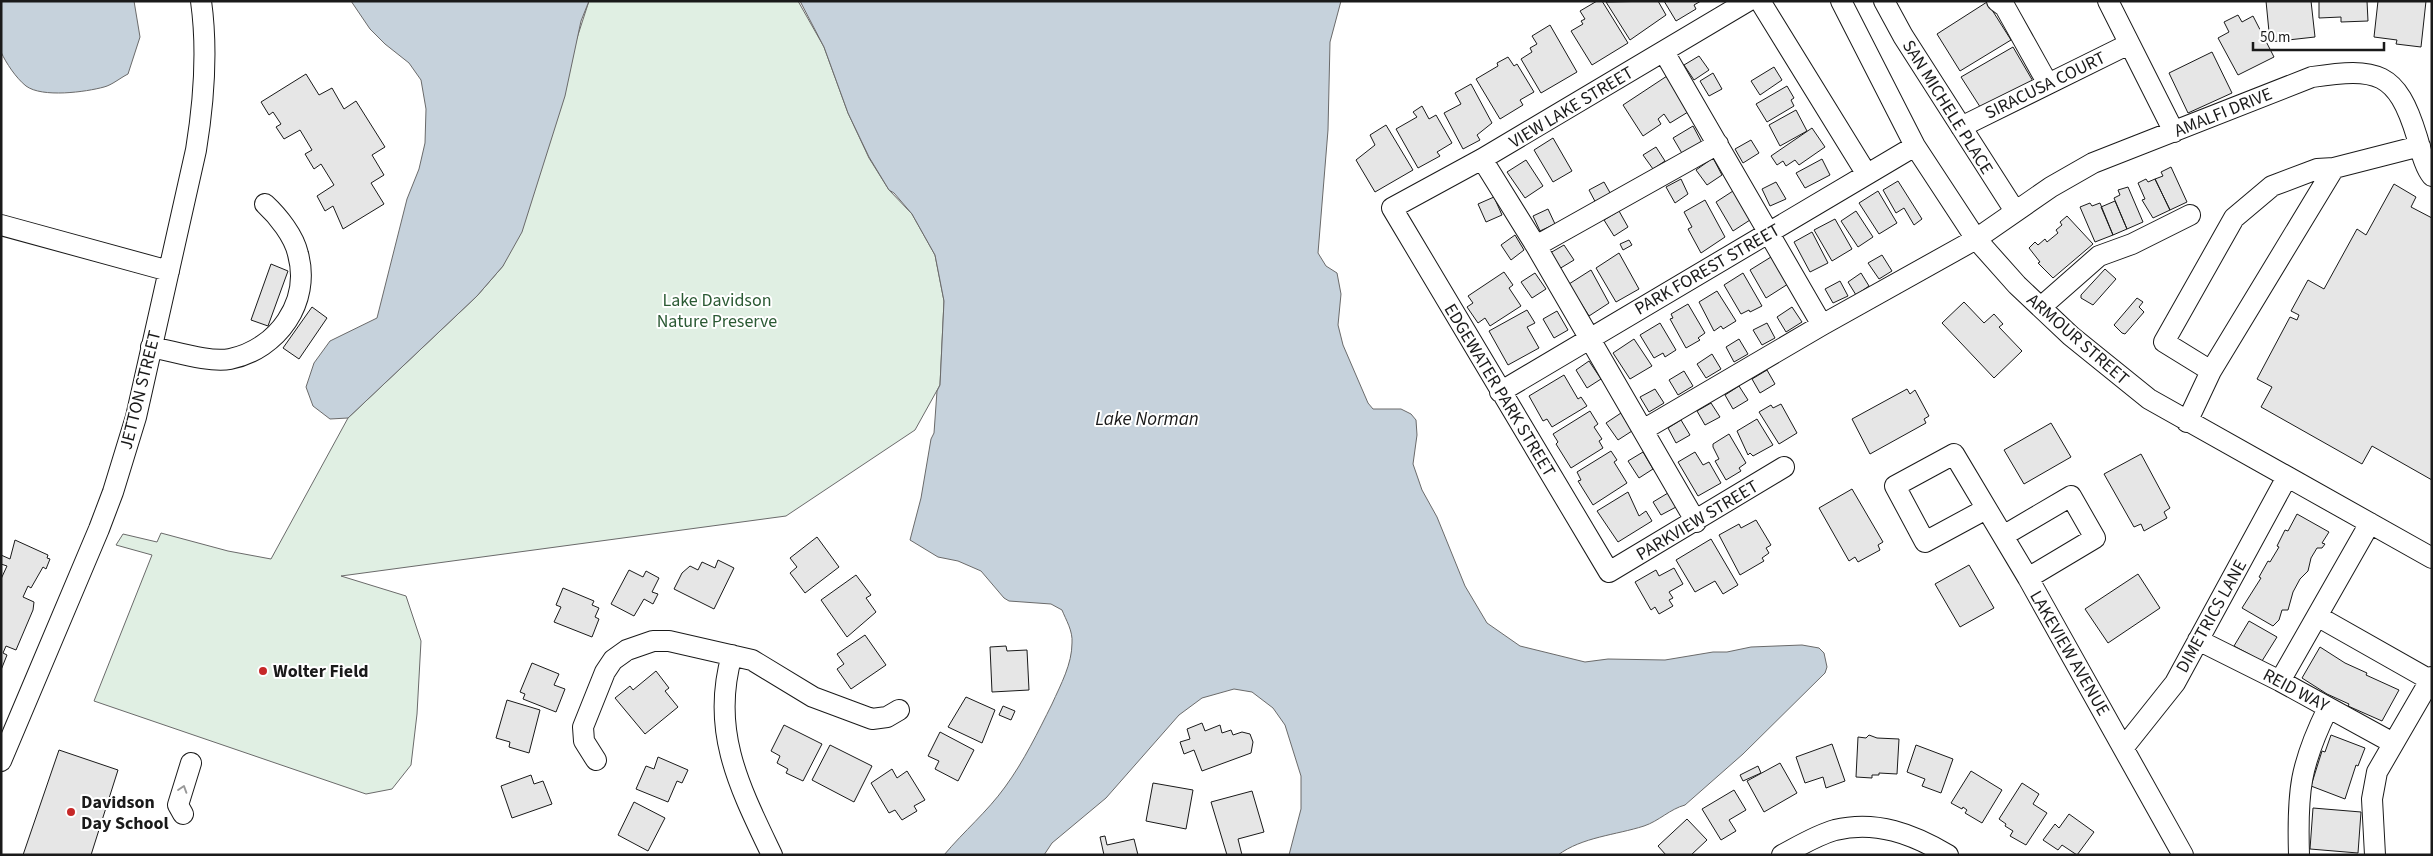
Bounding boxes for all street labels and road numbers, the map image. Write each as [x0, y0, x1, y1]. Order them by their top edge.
street label: SAN MICHELE PLACE [1896, 35, 1999, 179]
street label: SIRACUSA COURT [1981, 45, 2110, 126]
street label: VIEW LAKE STREET [1504, 60, 1638, 154]
street label: AMALFI DRIVE [2171, 82, 2276, 143]
street label: PARK FOREST STREET [1630, 217, 1785, 321]
street label: ARMOUR STREET [2021, 288, 2135, 391]
street label: EDGEWATER PARK STREET [1438, 299, 1562, 482]
street label: JETTON STREET [114, 328, 167, 452]
street label: PARKVIEW STREET [1631, 474, 1763, 567]
street label: DIMETRICS LANE [2170, 555, 2253, 677]
street label: LAKEVIEW AVENUE [2024, 586, 2116, 720]
street label: REID WAY [2258, 663, 2334, 718]

